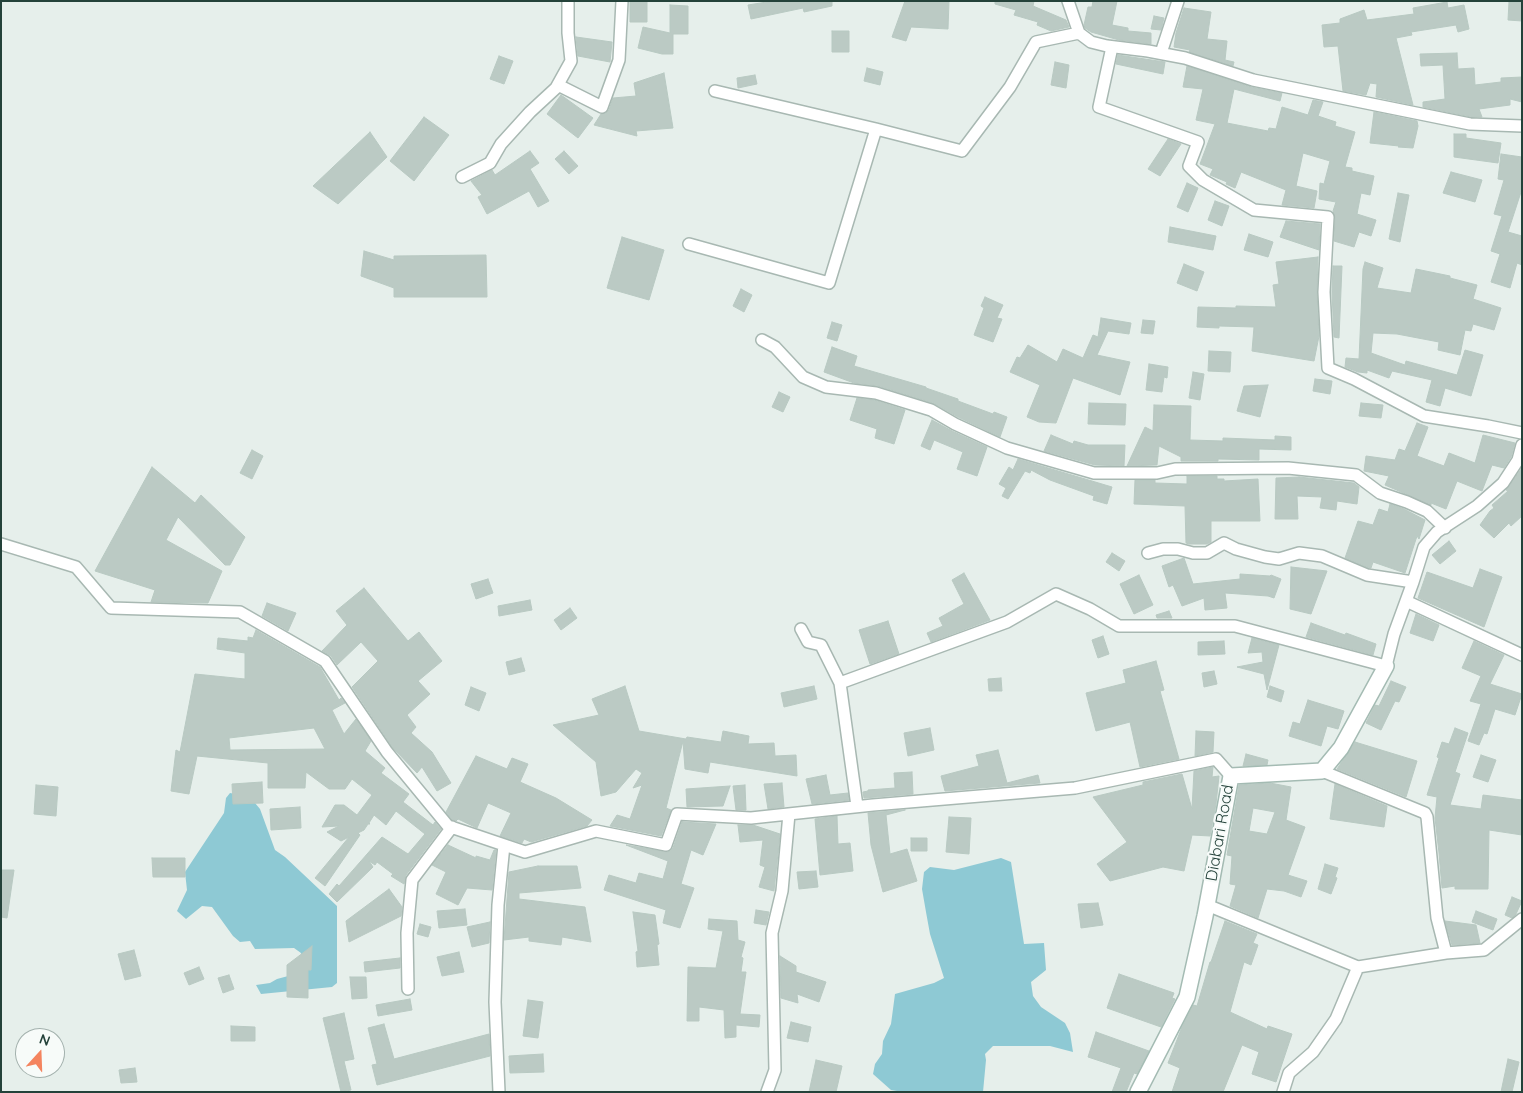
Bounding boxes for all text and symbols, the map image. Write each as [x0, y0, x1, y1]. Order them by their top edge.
street label: Diabari Road [1202, 783, 1238, 883]
north arrow [15, 1028, 65, 1078]
text: N [37, 1030, 53, 1050]

